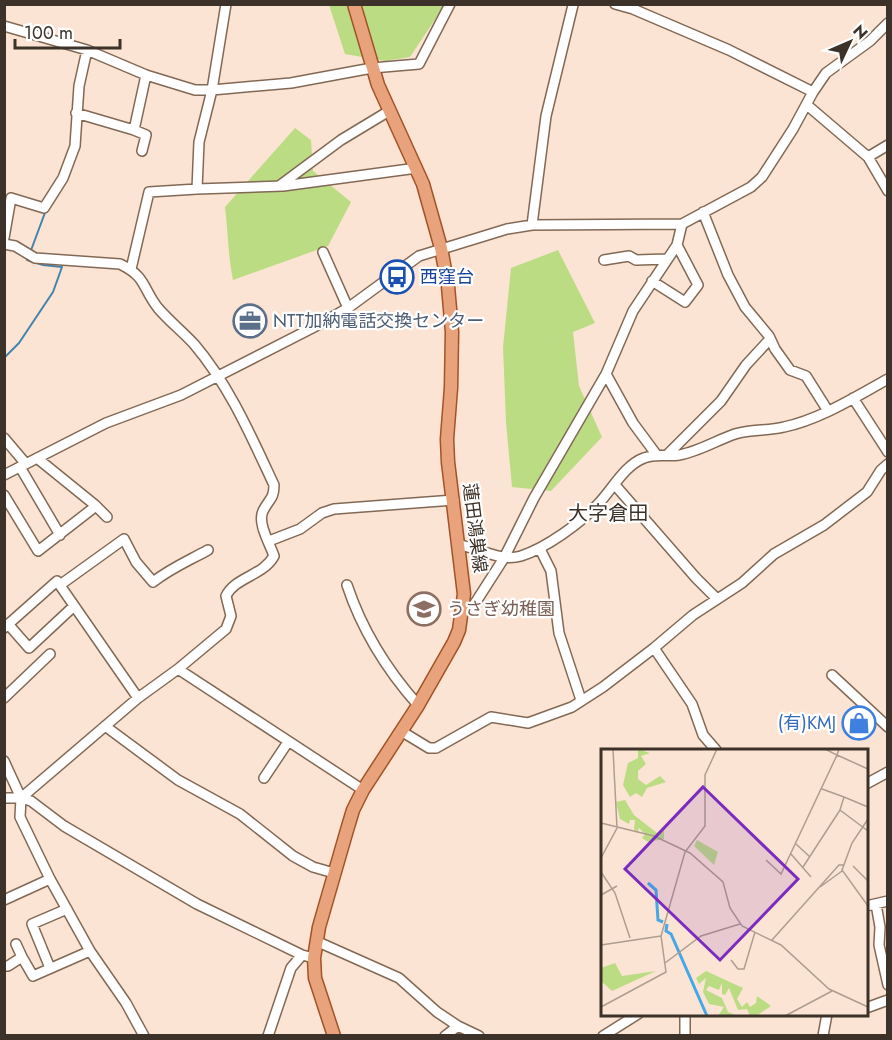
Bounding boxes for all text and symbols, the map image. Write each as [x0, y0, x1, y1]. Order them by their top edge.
scale bar [15, 12, 120, 50]
north arrow [820, 12, 880, 72]
text: N [848, 19, 873, 44]
text: 100 m [24, 20, 73, 46]
bus stop icon: 西窪台 [379, 259, 415, 295]
place label: 西窪台 [420, 264, 474, 290]
office icon: NTT加納電話交換センター [232, 303, 268, 339]
place label: NTT加納電話交換センター [273, 308, 484, 334]
street label: 蓮田鴻巣線 [457, 482, 493, 574]
district label: 大字倉田 [568, 499, 648, 528]
school or university icon: うさぎ幼稚園 [406, 591, 442, 627]
place label: うさぎ幼稚園 [447, 596, 555, 622]
shop icon: (有)KMJ [841, 705, 877, 741]
place label: (有)KMJ [778, 710, 836, 736]
inset map [601, 749, 868, 1016]

